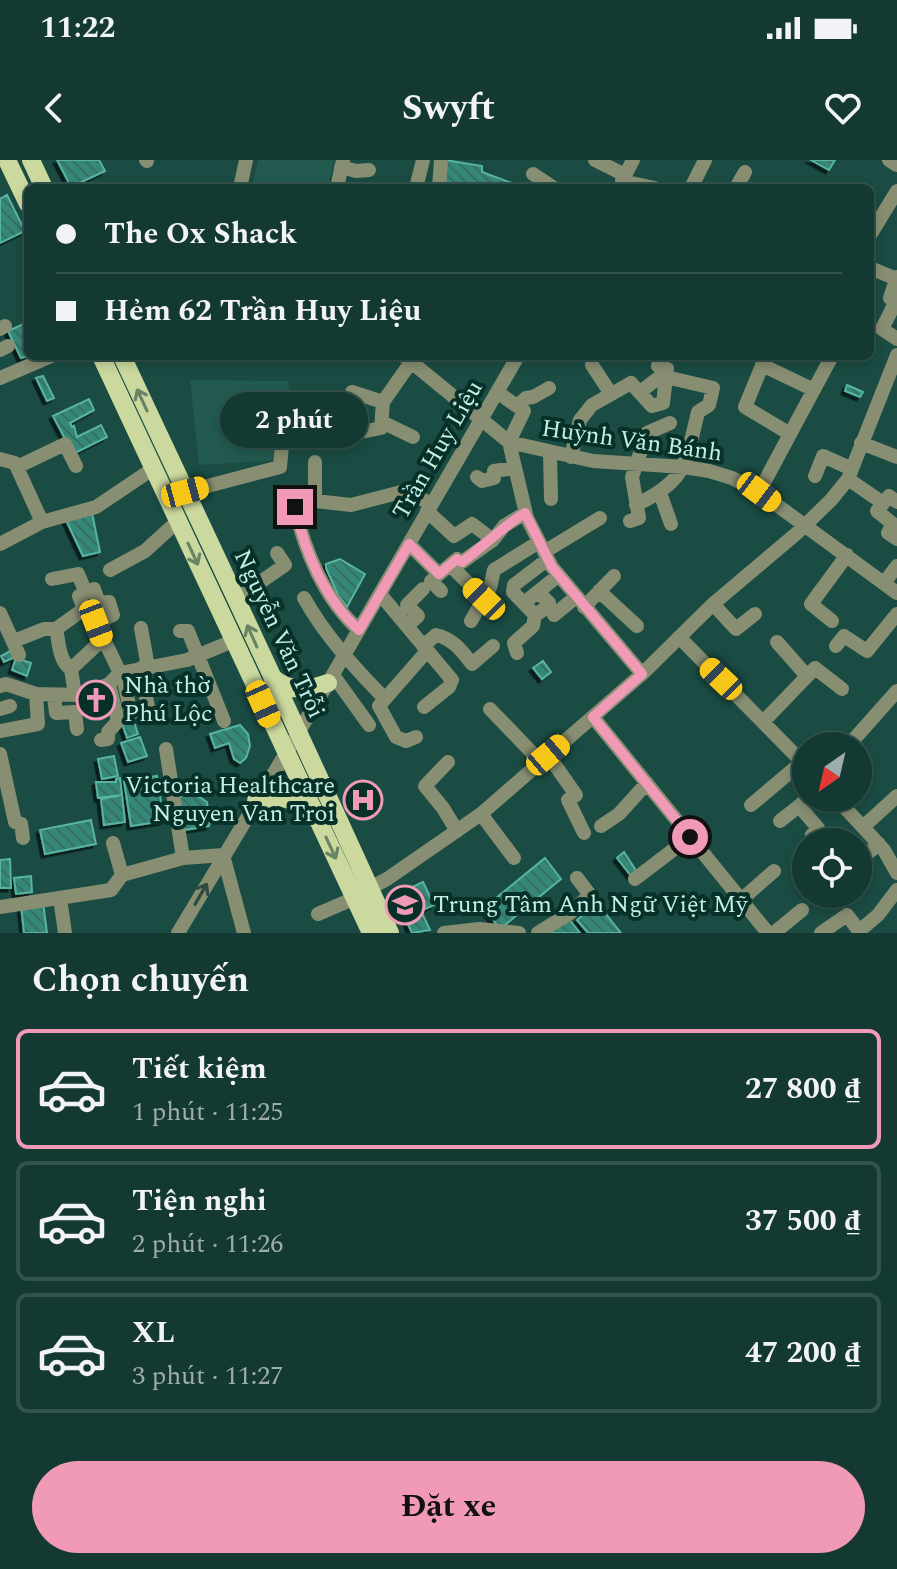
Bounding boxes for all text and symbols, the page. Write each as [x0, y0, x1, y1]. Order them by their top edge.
text: 11:22 [40, 5, 115, 51]
text: Swyft [402, 81, 495, 136]
icon: back [32, 86, 76, 130]
icon: heart [821, 86, 865, 130]
text: The Ox Shack [104, 211, 297, 257]
text: Hẻm 62 Trần Huy Liệu [104, 288, 421, 334]
street label: Trần Huy Liệu [384, 374, 492, 526]
one-way arrow [134, 388, 149, 413]
callout: 2 phút [221, 391, 369, 447]
text: 2 phút [255, 400, 333, 440]
street label: Huỳnh Văn Bánh [539, 411, 725, 471]
car [733, 468, 785, 516]
car [159, 474, 211, 510]
route end [277, 489, 313, 525]
one-way arrow [186, 541, 201, 565]
street label: Nguyễn Văn Trỗi [224, 544, 334, 724]
car [458, 574, 510, 624]
car [76, 596, 116, 650]
one-way arrow [244, 624, 259, 648]
car [695, 654, 747, 704]
place label: Nhà thờ Phú Lộc [124, 668, 213, 732]
car [242, 677, 284, 731]
church icon: Nhà thờ Phú Lộc [75, 679, 117, 721]
car [522, 730, 574, 780]
north arrow [792, 732, 872, 812]
map controls [792, 732, 872, 908]
place label: Victoria Healthcare Nguyen Van Troi [125, 768, 335, 832]
hospital icon: Victoria Healthcare Nguyen Van Troi [342, 779, 384, 821]
route start [672, 819, 708, 855]
button: locate [792, 828, 872, 908]
one-way arrow [324, 836, 339, 860]
one-way arrow [193, 883, 209, 906]
school or university icon: Trung Tâm Anh Ngữ Việt Mỹ [384, 884, 426, 926]
place label: Trung Tâm Anh Ngữ Việt Mỹ [433, 887, 749, 923]
text: Chọn chuyến [32, 953, 249, 1008]
text: Tiết kiệm [132, 1046, 267, 1092]
icon: car [36, 1053, 108, 1125]
text: 27 800 ₫ [745, 1066, 861, 1112]
text: 1 phút · 11:25 [132, 1092, 283, 1132]
text: Tiện nghi [132, 1178, 267, 1224]
icon: car [36, 1185, 108, 1257]
text: 37 500 ₫ [745, 1198, 861, 1244]
text: 2 phút · 11:26 [132, 1224, 283, 1264]
text: XL [132, 1310, 175, 1356]
icon: car [36, 1317, 108, 1389]
text: 47 200 ₫ [745, 1330, 861, 1376]
text: 3 phút · 11:27 [132, 1356, 283, 1396]
button: Đặt xe [32, 1461, 865, 1553]

